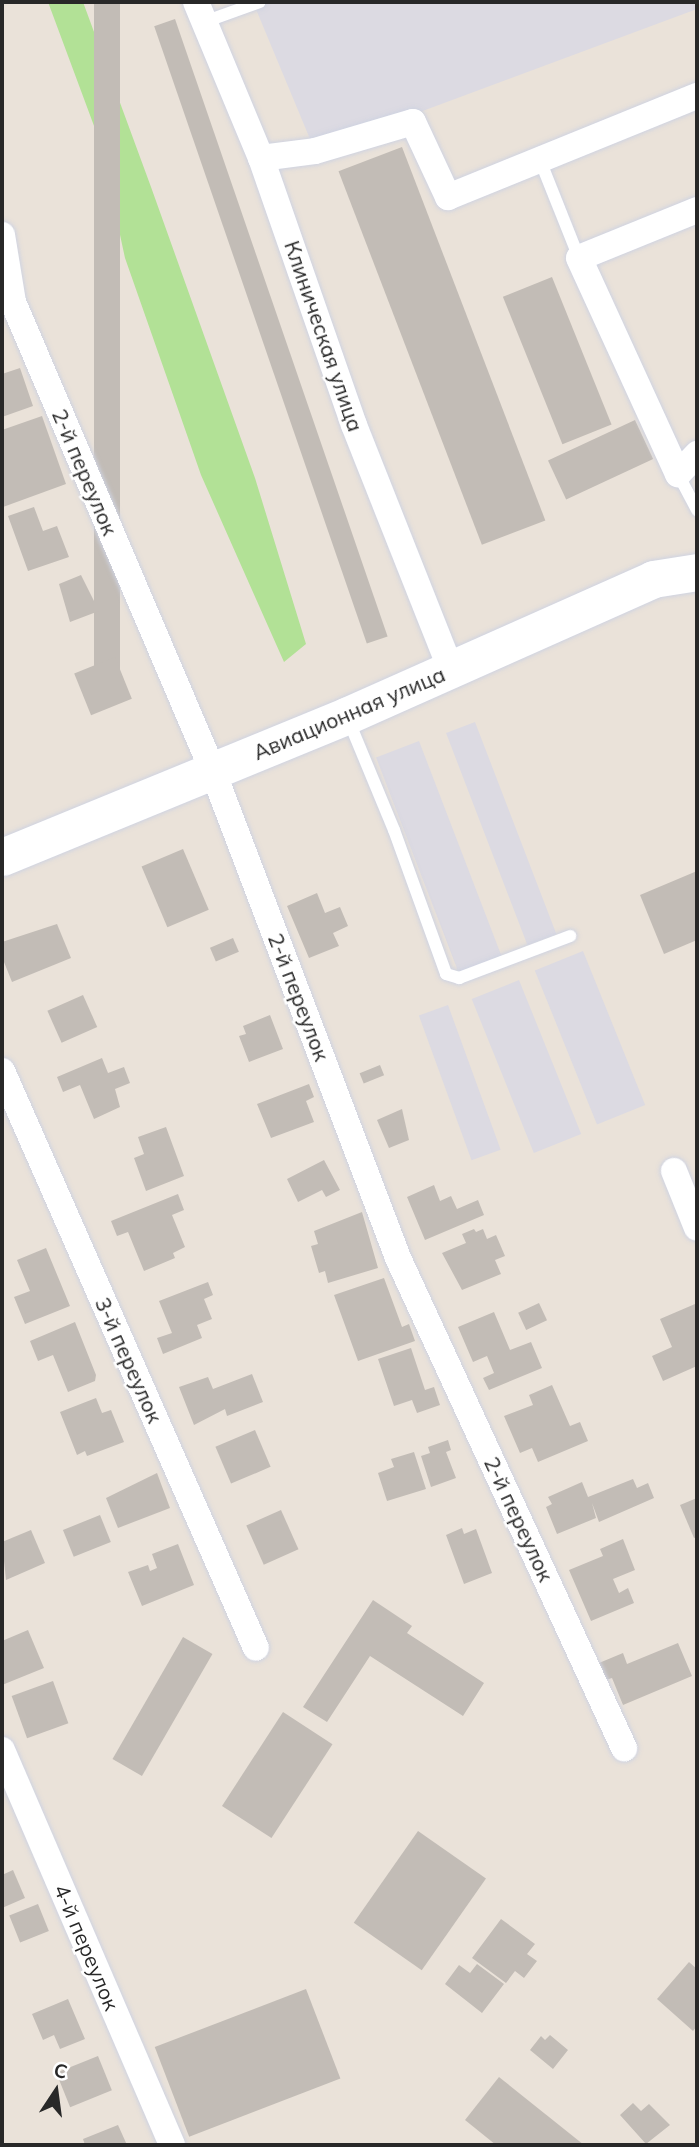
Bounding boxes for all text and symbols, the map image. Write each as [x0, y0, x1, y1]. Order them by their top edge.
street label: Клиническая улица [280, 237, 368, 435]
street label: 2-й переулок [47, 405, 123, 539]
street label: Авиационная улица [249, 661, 449, 765]
street label: 2-й переулок [263, 930, 335, 1064]
street label: 3-й переулок [90, 1293, 168, 1427]
street label: 2-й переулок [479, 1453, 559, 1585]
street label: 4-й переулок [49, 1880, 125, 2014]
north arrow [21, 2056, 91, 2126]
text: С [52, 2057, 70, 2084]

